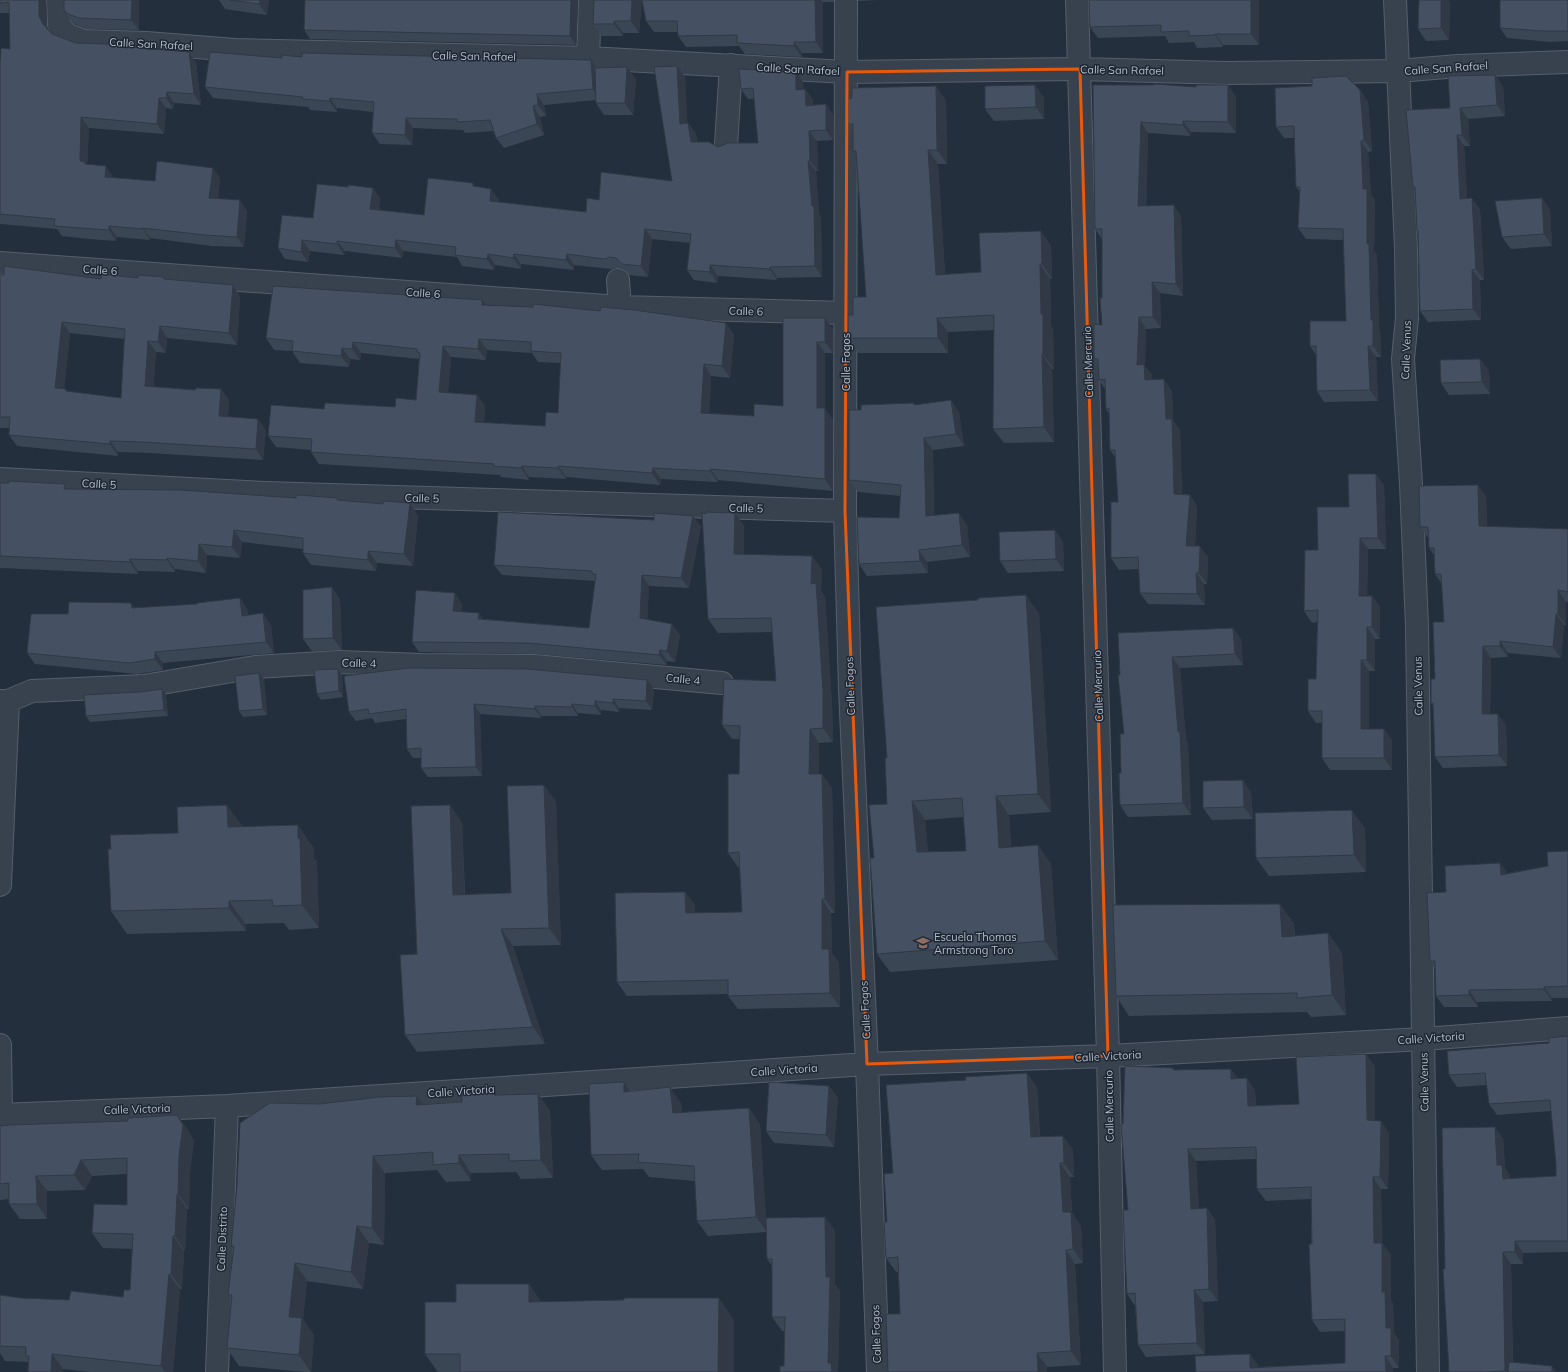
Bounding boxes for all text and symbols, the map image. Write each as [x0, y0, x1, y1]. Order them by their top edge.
street label: Calle San Rafael [109, 35, 193, 53]
street label: Calle San Rafael [432, 48, 516, 64]
street label: Calle San Rafael [1404, 58, 1488, 78]
street label: Calle San Rafael [756, 60, 840, 78]
street label: Calle San Rafael [1080, 62, 1164, 78]
street label: Calle 6 [82, 262, 118, 278]
street label: Calle 6 [405, 285, 441, 301]
street label: Calle 6 [728, 303, 764, 319]
street label: Calle Venus [1398, 320, 1414, 380]
street label: Calle Mercurio [1080, 326, 1096, 398]
street label: Calle Fogos [839, 333, 853, 391]
street label: Calle 5 [81, 476, 117, 492]
street label: Calle 5 [404, 490, 440, 506]
street label: Calle 5 [728, 500, 764, 516]
street label: Calle Mercurio [1090, 650, 1106, 722]
street label: Calle 4 [341, 655, 377, 671]
street label: Calle Fogos [842, 656, 858, 716]
street label: Calle Venus [1410, 656, 1426, 716]
street label: Calle 4 [665, 671, 701, 688]
place label: Escuela Thomas Armstrong Toro [934, 930, 1017, 957]
school or university icon: Escuela Thomas Armstrong Toro [915, 935, 931, 951]
street label: Calle Fogos [856, 980, 874, 1040]
street label: Calle Victoria [1397, 1029, 1465, 1047]
street label: Calle Victoria [1074, 1047, 1142, 1065]
street label: Calle Venus [1416, 1052, 1432, 1112]
street label: Calle Victoria [750, 1061, 818, 1079]
street label: Calle Mercurio [1101, 1070, 1117, 1142]
street label: Calle Victoria [427, 1082, 495, 1100]
street label: Calle Victoria [103, 1101, 171, 1117]
street label: Calle Distrito [214, 1206, 230, 1272]
street label: Calle Fogos [868, 1304, 884, 1364]

